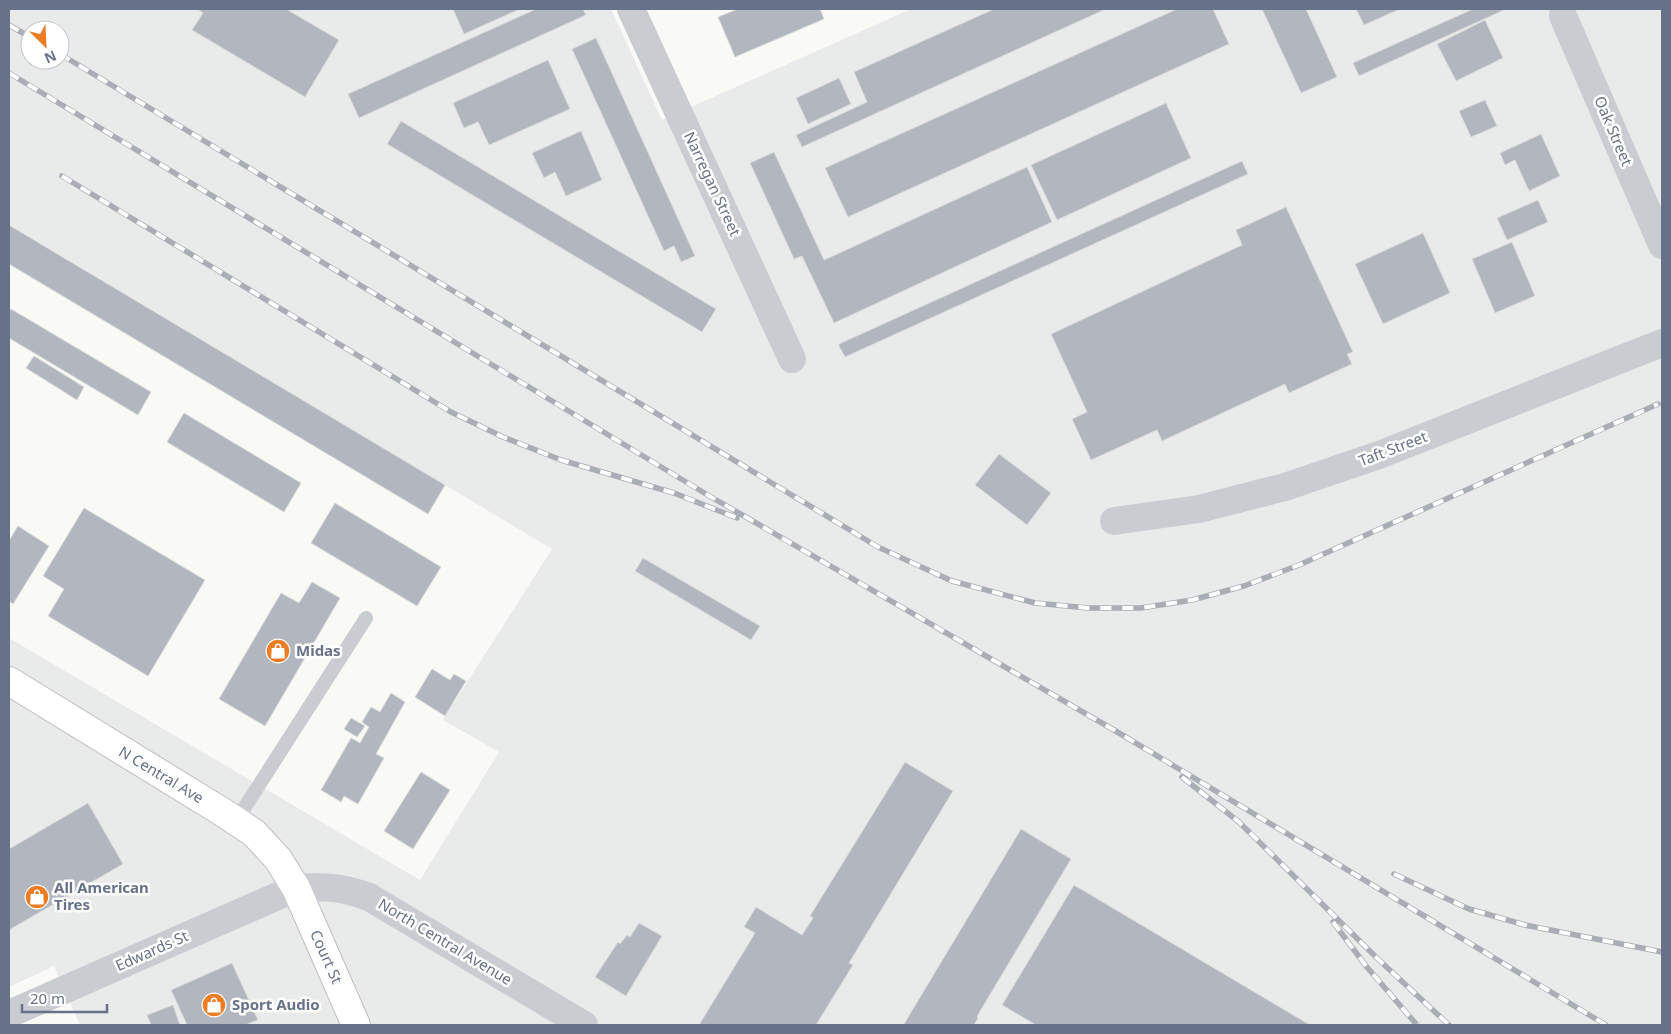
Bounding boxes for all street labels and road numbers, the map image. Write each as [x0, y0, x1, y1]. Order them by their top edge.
street label: Oak Street [1590, 93, 1638, 169]
street label: Narregan Street [680, 128, 746, 240]
street label: Taft Street [1355, 426, 1430, 470]
street label: N Central Ave [115, 741, 208, 807]
street label: North Central Avenue [375, 893, 516, 989]
street label: Edwards St [112, 925, 192, 975]
street label: Court St [306, 926, 348, 987]

